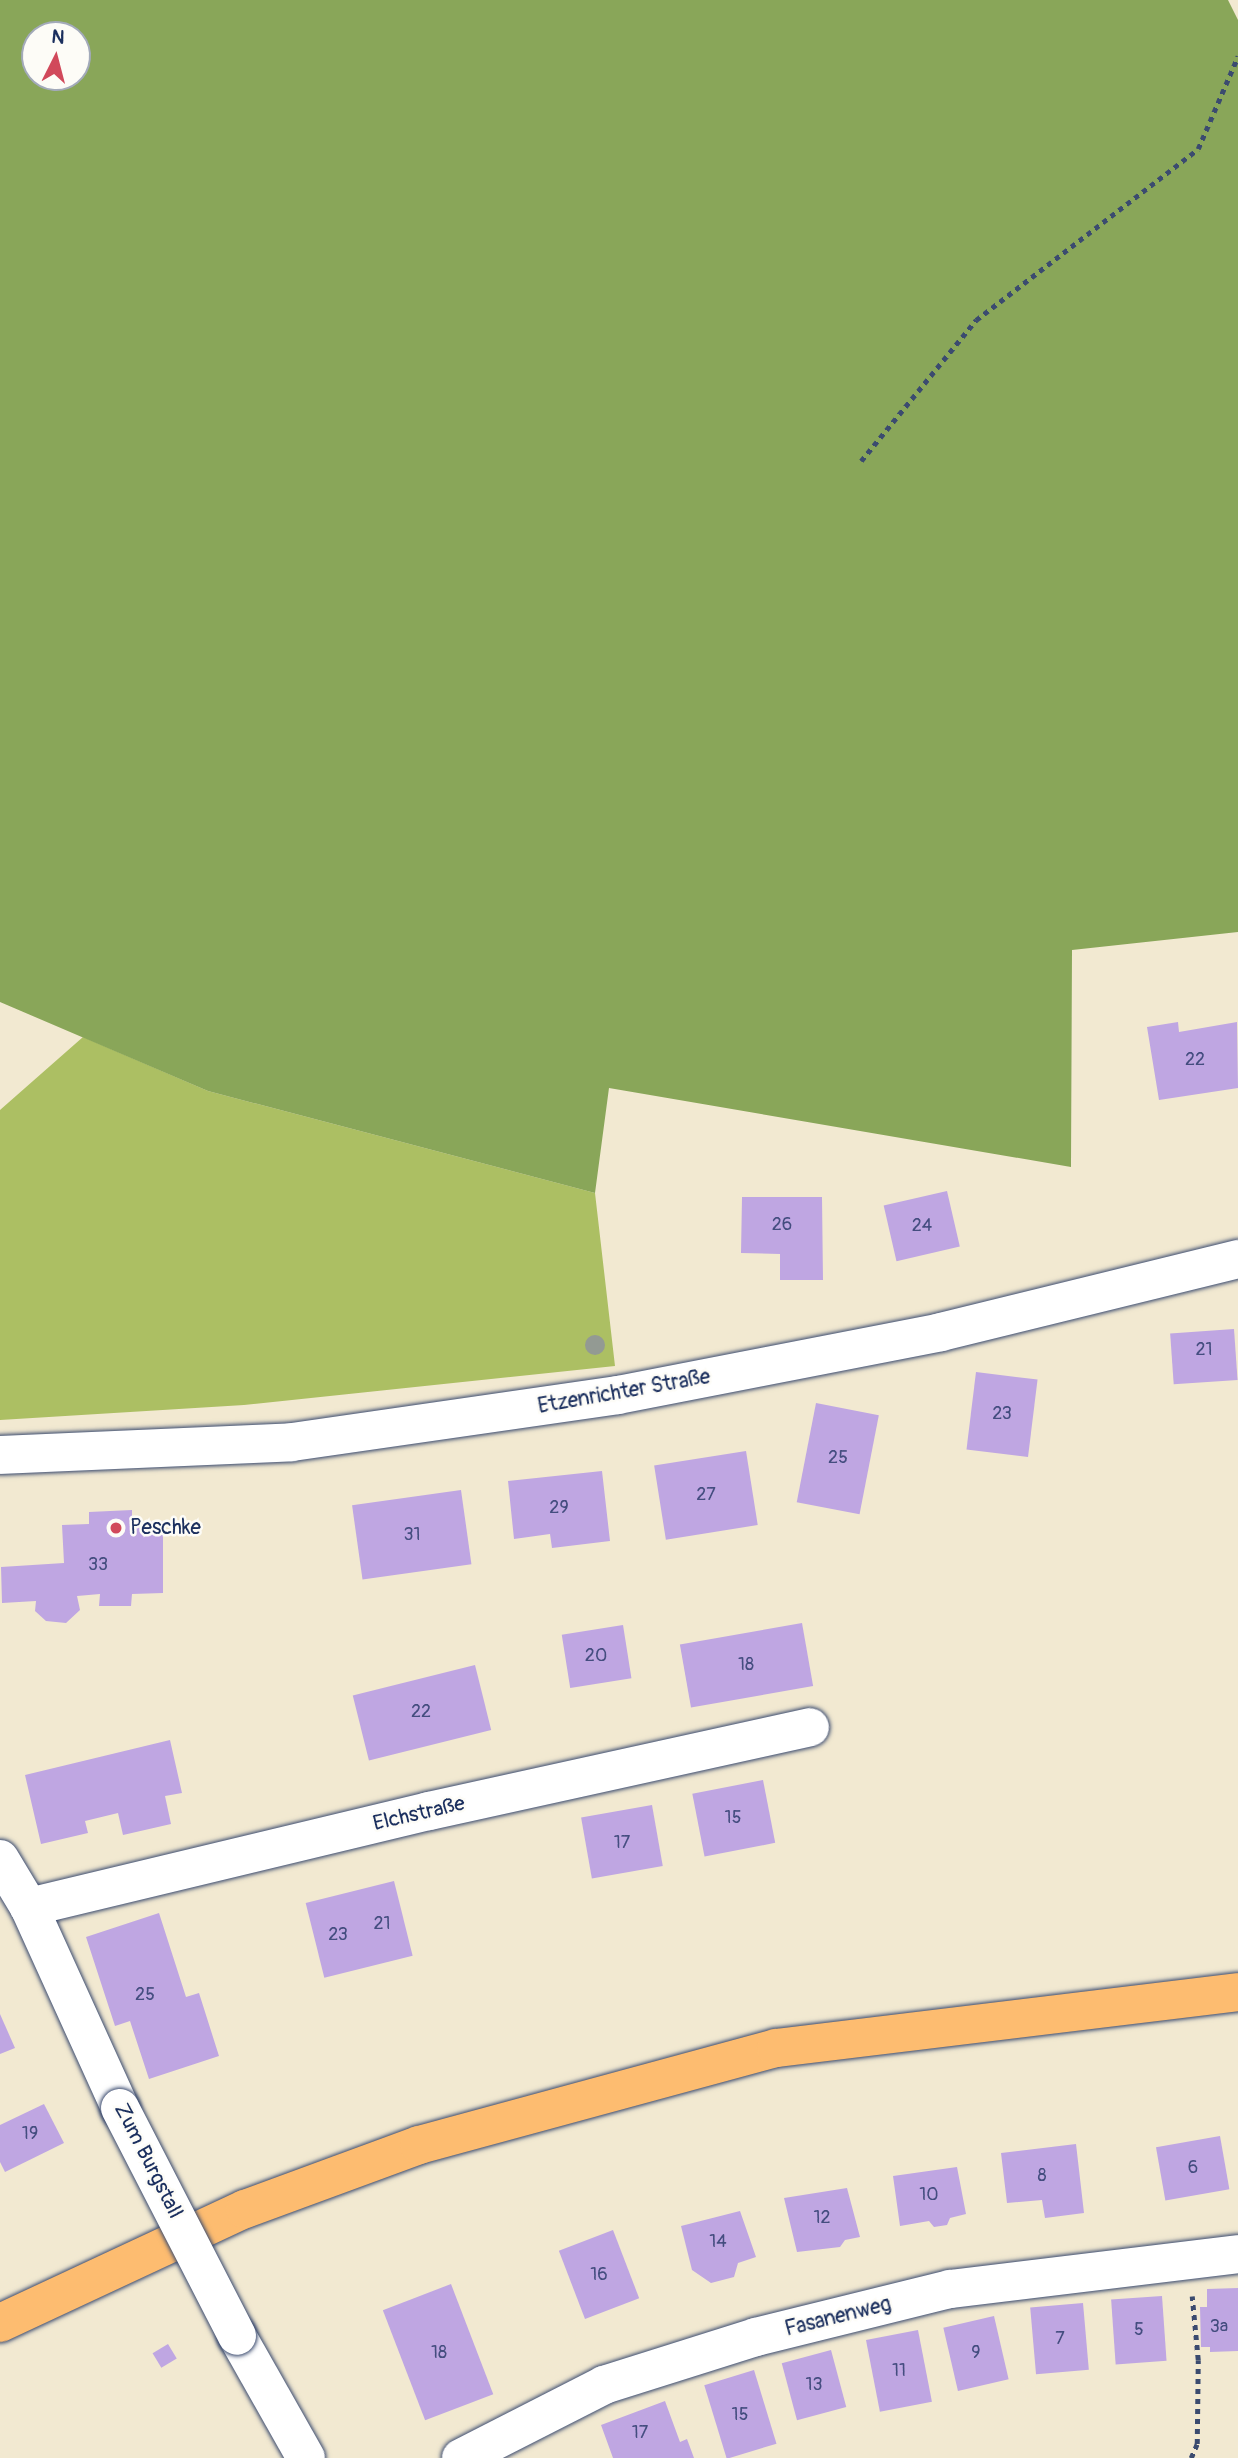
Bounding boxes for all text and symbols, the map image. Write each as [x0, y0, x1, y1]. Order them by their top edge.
north arrow [21, 21, 91, 91]
text: N [50, 24, 66, 50]
house number: 22 [1185, 1049, 1205, 1071]
house number: 26 [772, 1214, 792, 1236]
house number: 24 [912, 1215, 932, 1237]
house number: 21 [1195, 1339, 1213, 1361]
street label: Etzenrichter Straße [536, 1364, 712, 1420]
house number: 23 [992, 1403, 1012, 1425]
house number: 25 [828, 1447, 848, 1469]
house number: 27 [696, 1484, 716, 1506]
house number: 29 [549, 1497, 569, 1519]
place label: Peschke [130, 1515, 201, 1541]
marker: Peschke [108, 1520, 124, 1536]
house number: 31 [403, 1524, 421, 1546]
house number: 33 [88, 1554, 108, 1576]
house number: 20 [585, 1645, 607, 1667]
house number: 18 [738, 1654, 754, 1676]
house number: 22 [411, 1701, 431, 1723]
street label: Elchstraße [371, 1791, 467, 1837]
house number: 15 [725, 1807, 741, 1829]
house number: 17 [614, 1832, 630, 1854]
house number: 21 [373, 1913, 391, 1935]
house number: 23 [328, 1924, 348, 1946]
house number: 25 [135, 1984, 155, 2006]
street label: Zum Burgstall [108, 2099, 188, 2223]
house number: 19 [22, 2123, 38, 2145]
house number: 6 [1188, 2157, 1198, 2179]
house number: 8 [1037, 2165, 1047, 2187]
house number: 10 [919, 2184, 939, 2206]
house number: 12 [813, 2207, 831, 2229]
house number: 14 [709, 2231, 727, 2253]
house number: 16 [590, 2264, 608, 2286]
street label: Fasanenweg [782, 2292, 894, 2342]
house number: 3a [1210, 2316, 1228, 2338]
house number: 5 [1134, 2319, 1144, 2341]
house number: 7 [1055, 2328, 1065, 2350]
house number: 18 [431, 2342, 447, 2364]
house number: 9 [971, 2342, 981, 2364]
house number: 11 [892, 2360, 906, 2382]
house number: 13 [805, 2374, 823, 2396]
house number: 15 [732, 2404, 748, 2426]
house number: 17 [632, 2422, 648, 2444]

